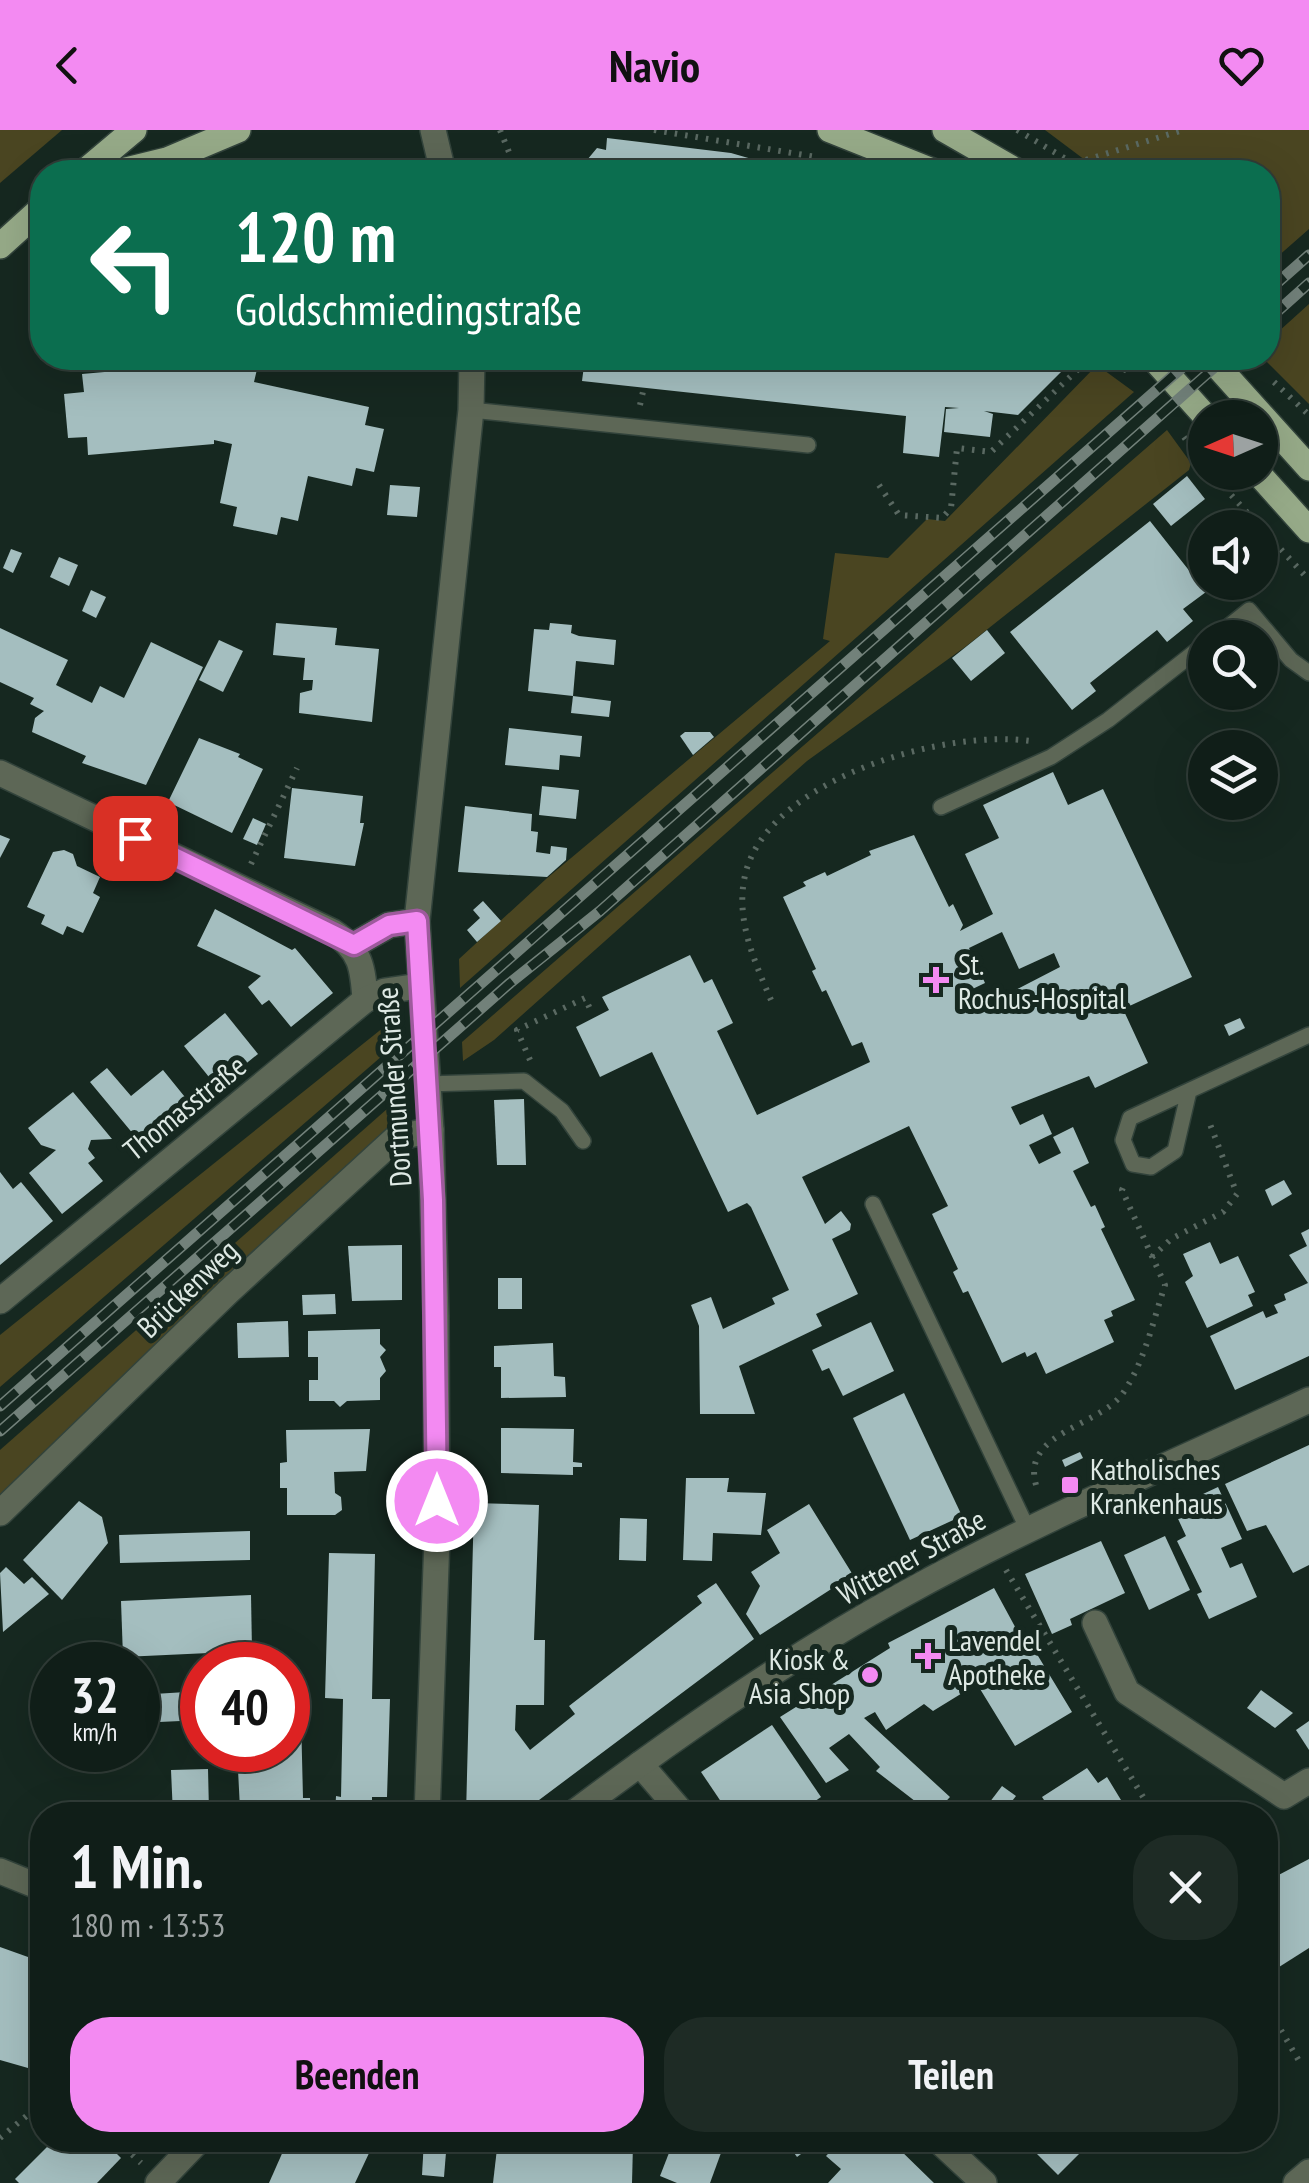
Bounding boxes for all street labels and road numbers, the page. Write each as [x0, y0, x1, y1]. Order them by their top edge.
street label: Dortmunder Straße [367, 986, 419, 1188]
street label: Thomasstraße [115, 1046, 253, 1168]
street label: Brückenweg [128, 1230, 246, 1346]
street label: Wittener Straße [830, 1499, 992, 1613]

